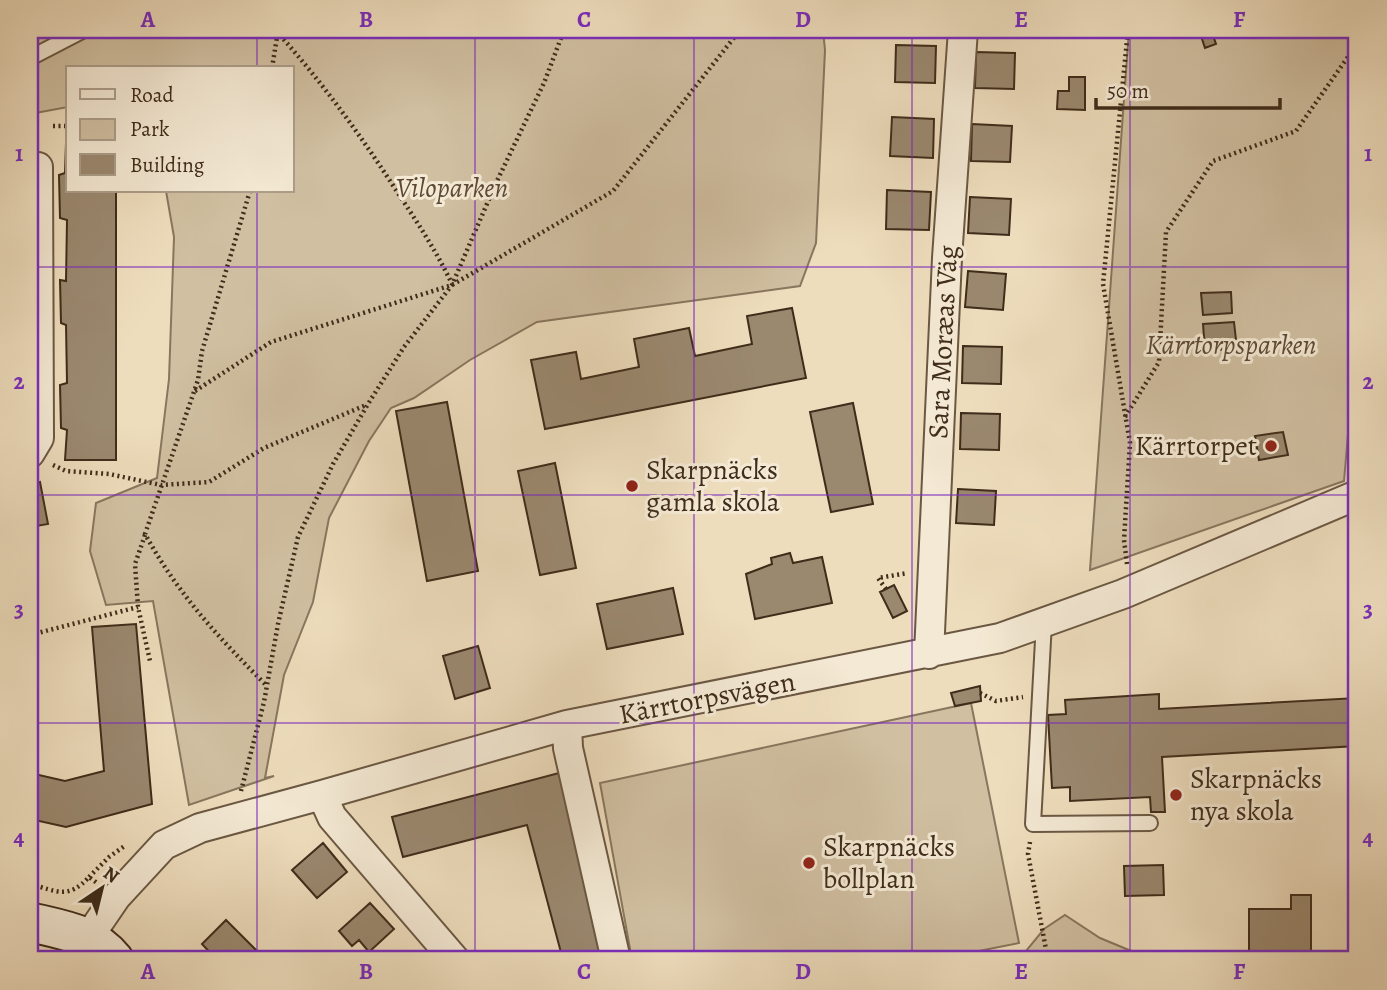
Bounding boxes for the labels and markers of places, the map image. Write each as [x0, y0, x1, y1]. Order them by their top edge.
place label: Kärrtorpet [1135, 427, 1257, 465]
marker: Kärrtorpet [1263, 438, 1279, 454]
place label: Skarpnäcks gamla skola [646, 451, 780, 521]
marker: Skarpnäcks gamla skola [624, 478, 640, 494]
place label: Skarpnäcks nya skola [1190, 760, 1322, 830]
marker: Skarpnäcks nya skola [1168, 787, 1184, 803]
place label: Skarpnäcks bollplan [823, 828, 955, 898]
marker: Skarpnäcks bollplan [801, 855, 817, 871]

